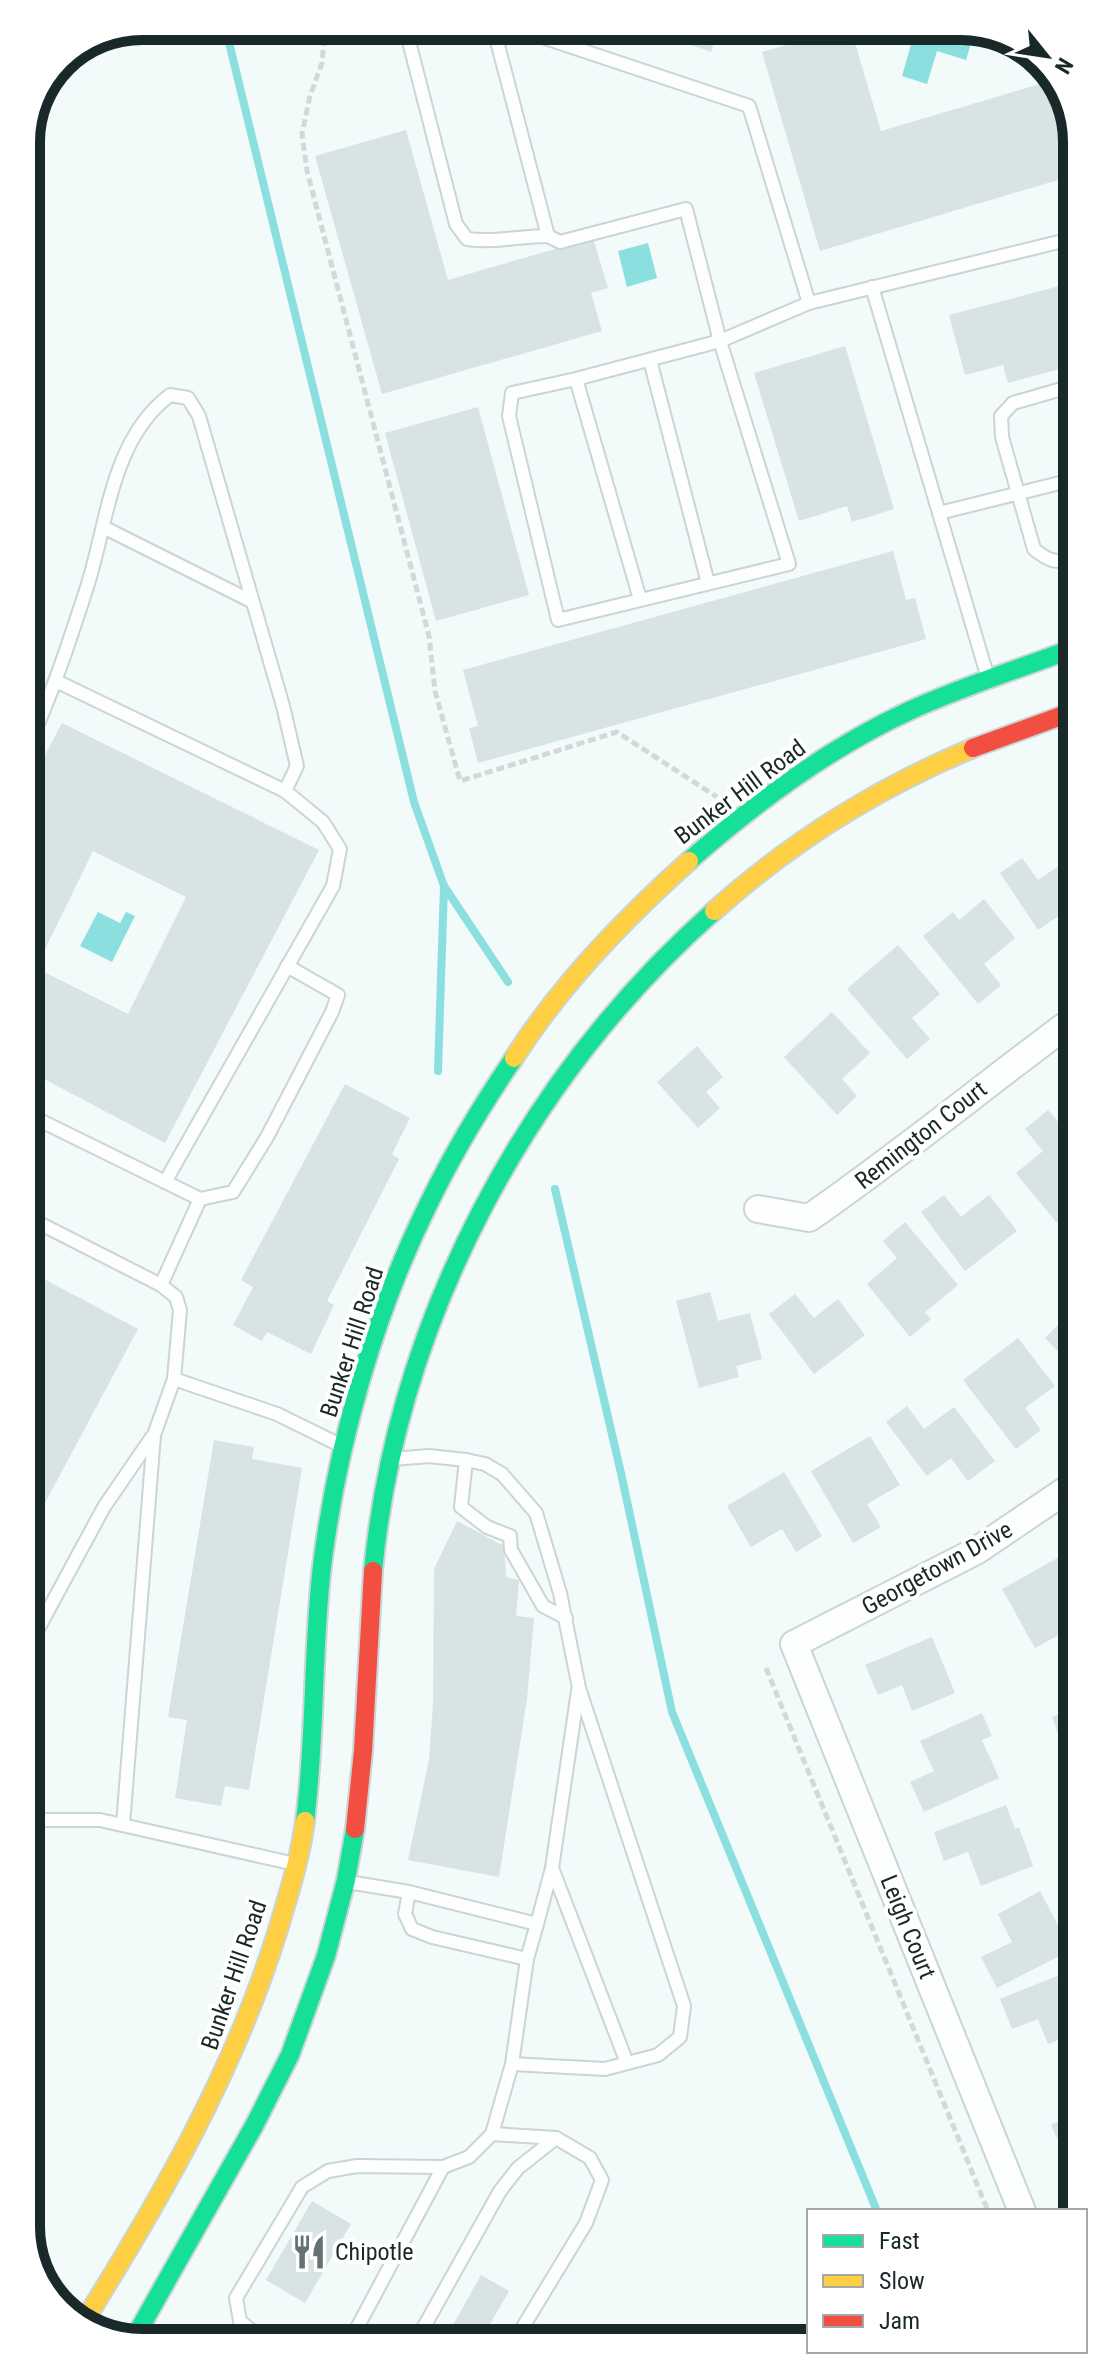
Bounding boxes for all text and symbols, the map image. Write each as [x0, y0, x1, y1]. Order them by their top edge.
north arrow [1007, 16, 1087, 96]
text: N [1050, 54, 1078, 78]
street label: Bunker Hill Road [669, 734, 811, 850]
street label: Remington Court [850, 1075, 992, 1195]
street label: Bunker Hill Road [315, 1263, 389, 1421]
street label: Georgetown Drive [857, 1515, 1017, 1621]
street label: Leigh Court [875, 1871, 941, 1983]
street label: Bunker Hill Road [195, 1897, 273, 2053]
legend [807, 2209, 1087, 2353]
text: Fast [879, 2227, 920, 2255]
restaurant icon: Chipotle [290, 2233, 328, 2271]
place label: Chipotle [335, 2238, 413, 2266]
text: Slow [879, 2267, 925, 2295]
text: Jam [879, 2307, 920, 2335]

